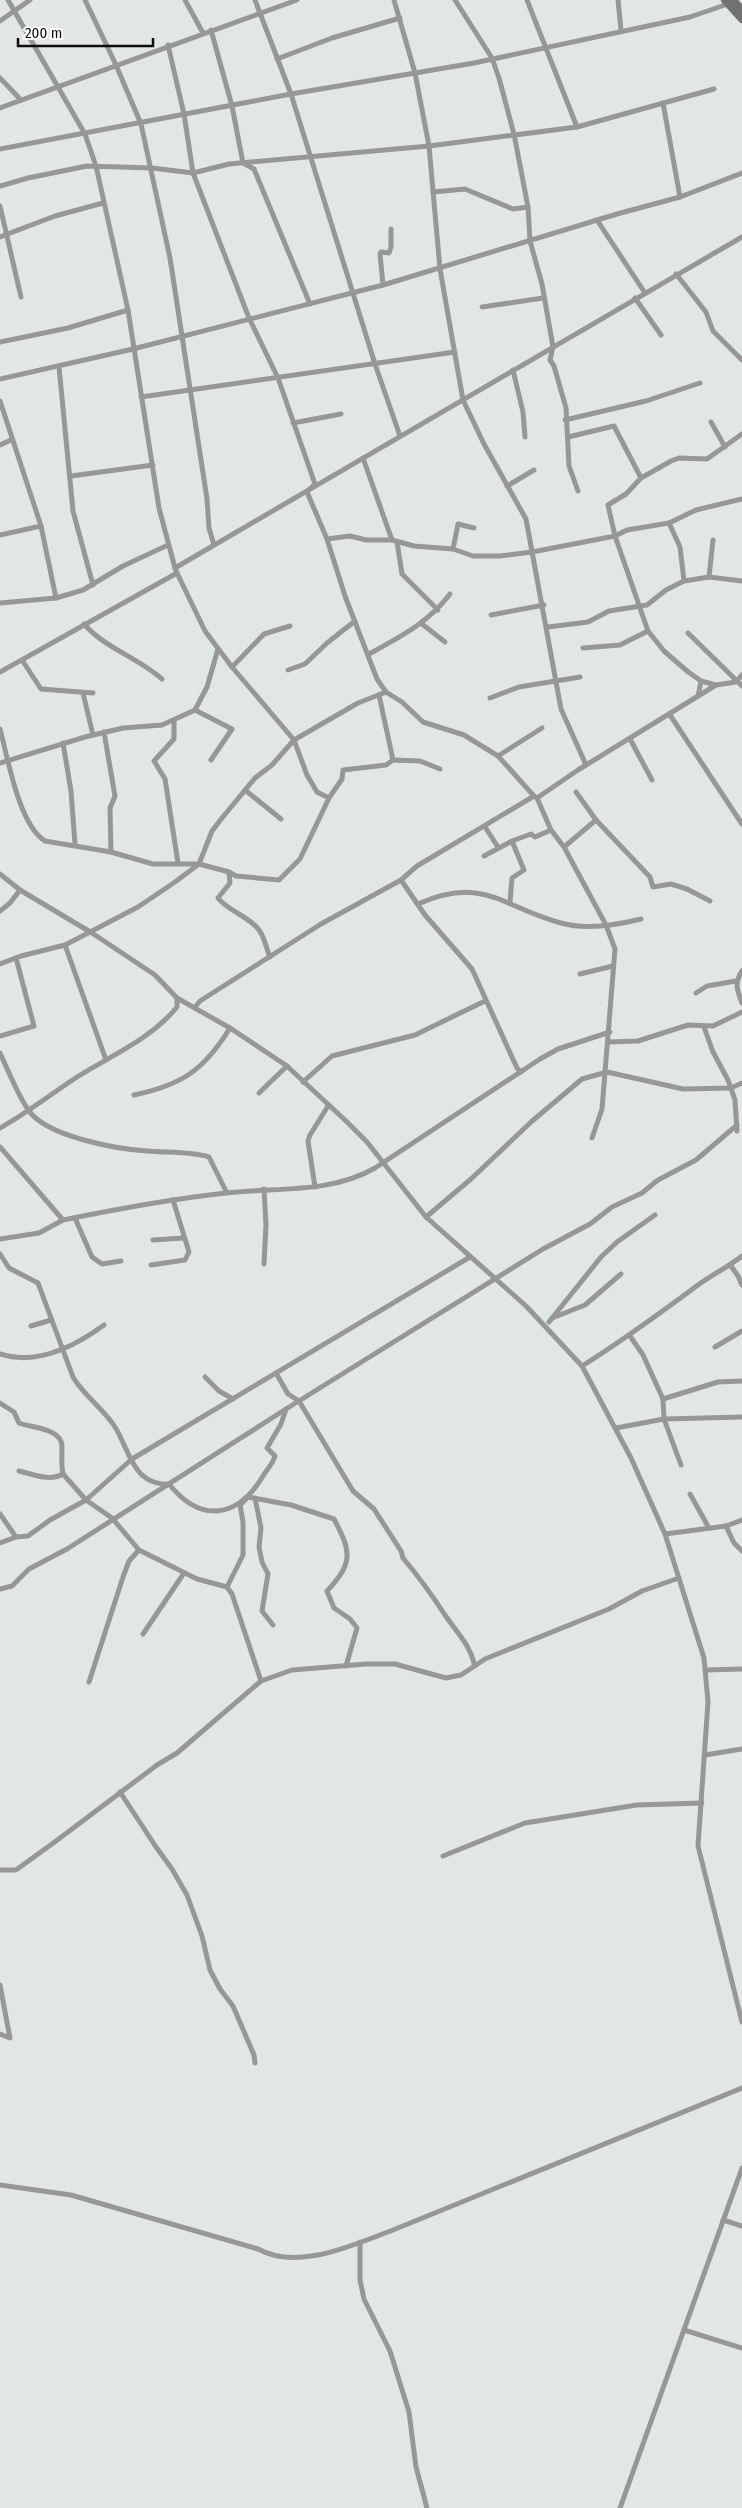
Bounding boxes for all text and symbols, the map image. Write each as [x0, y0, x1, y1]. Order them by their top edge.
scale bar [18, 15, 152, 47]
text: 200 m [25, 24, 62, 42]

